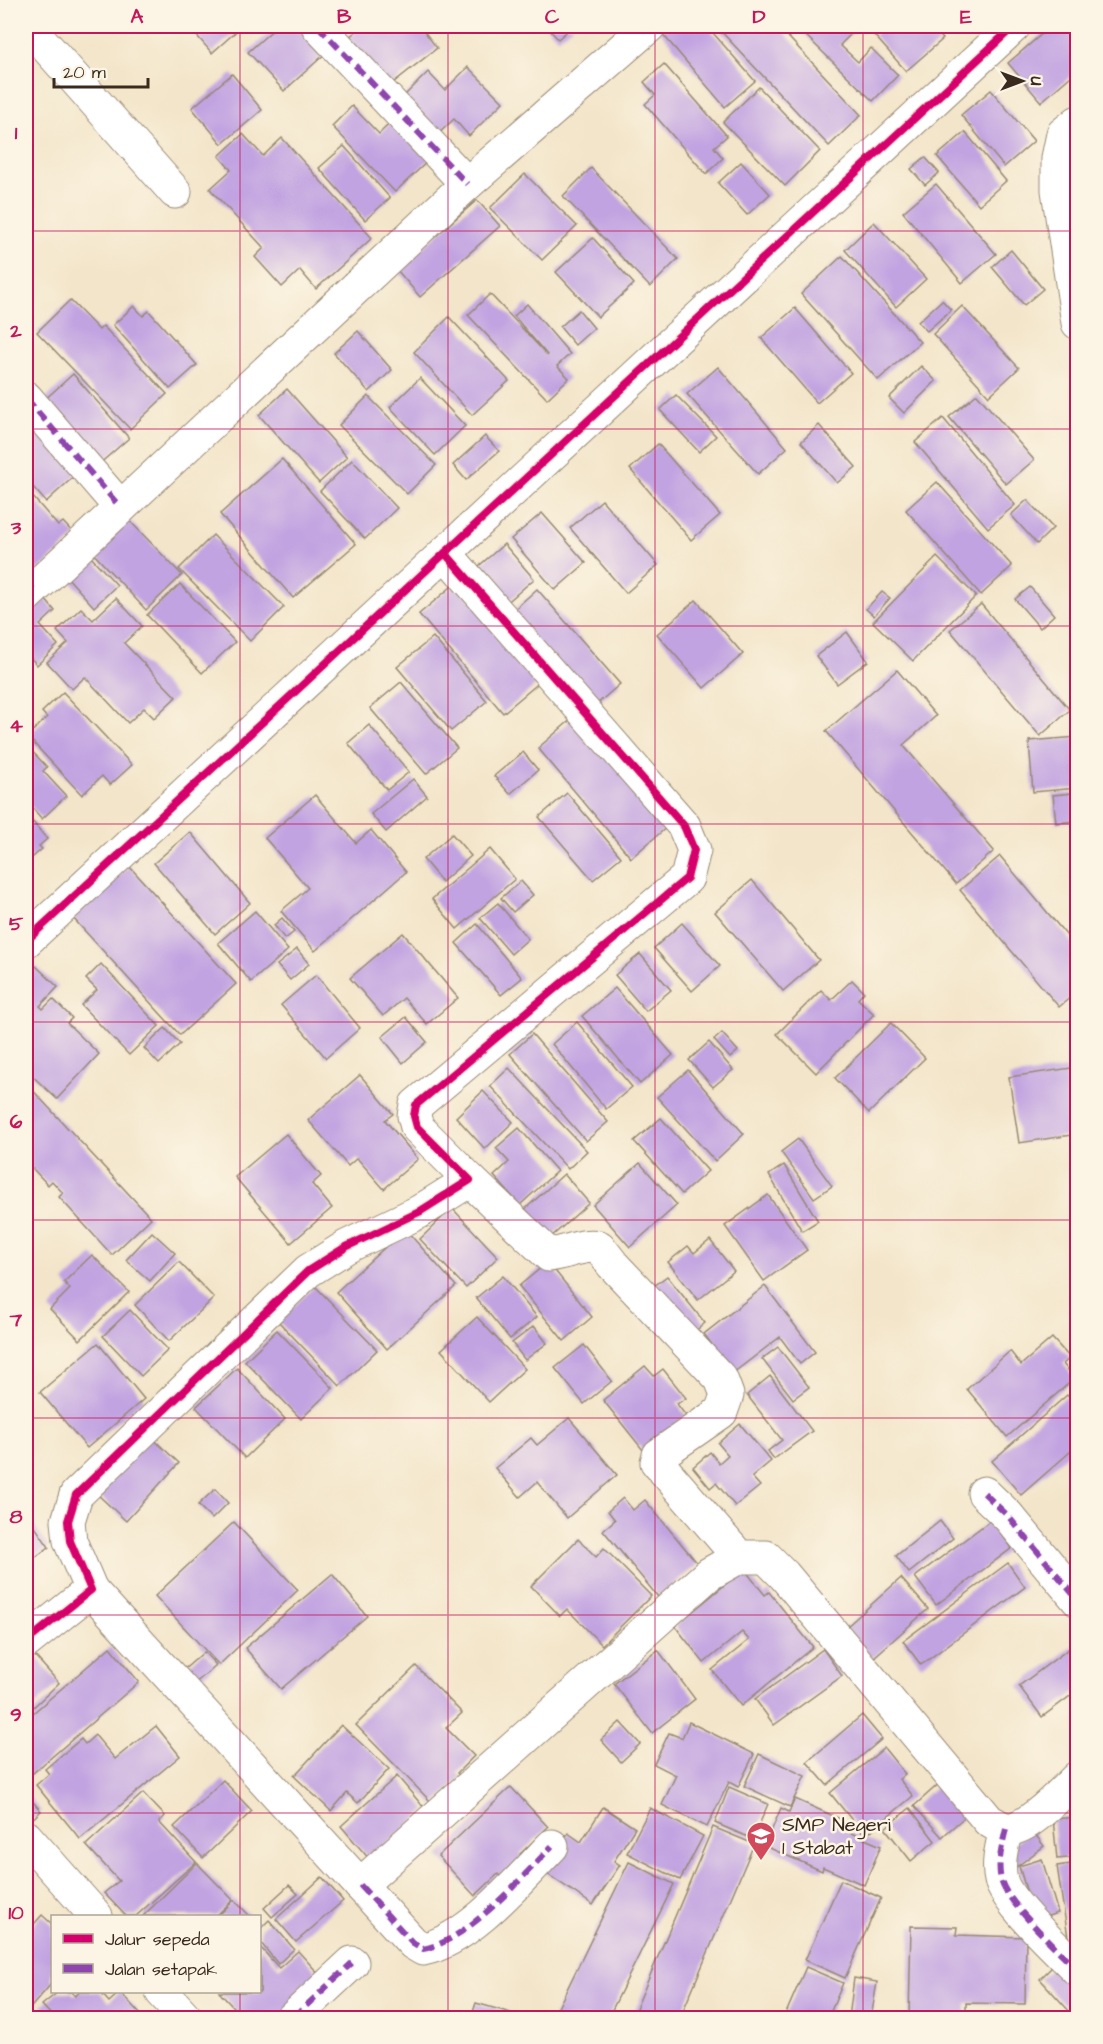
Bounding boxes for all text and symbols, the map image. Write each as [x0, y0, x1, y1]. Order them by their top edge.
text: A [131, 3, 144, 31]
text: B [337, 3, 352, 31]
text: C [545, 3, 560, 31]
text: D [753, 3, 766, 31]
text: E [960, 3, 972, 31]
scale bar [54, 51, 148, 89]
north arrow [992, 51, 1052, 111]
text: 20 m [63, 60, 106, 85]
text: U [1025, 77, 1047, 86]
text: 1 [15, 119, 18, 147]
text: 2 [9, 317, 22, 345]
text: 3 [10, 514, 22, 542]
text: 4 [9, 712, 23, 740]
text: 5 [9, 910, 24, 938]
text: 6 [10, 1108, 23, 1136]
text: 7 [9, 1306, 23, 1334]
text: 8 [10, 1503, 23, 1531]
text: 9 [10, 1701, 22, 1729]
place label: SMP Negeri 1 Stabat [782, 1811, 891, 1862]
school or university icon: SMP Negeri 1 Stabat [745, 1820, 777, 1862]
text: 10 [8, 1899, 24, 1927]
legend [51, 1915, 261, 1993]
text: Jalur sepeda [105, 1927, 210, 1952]
text: Jalan setapak [105, 1957, 217, 1982]

